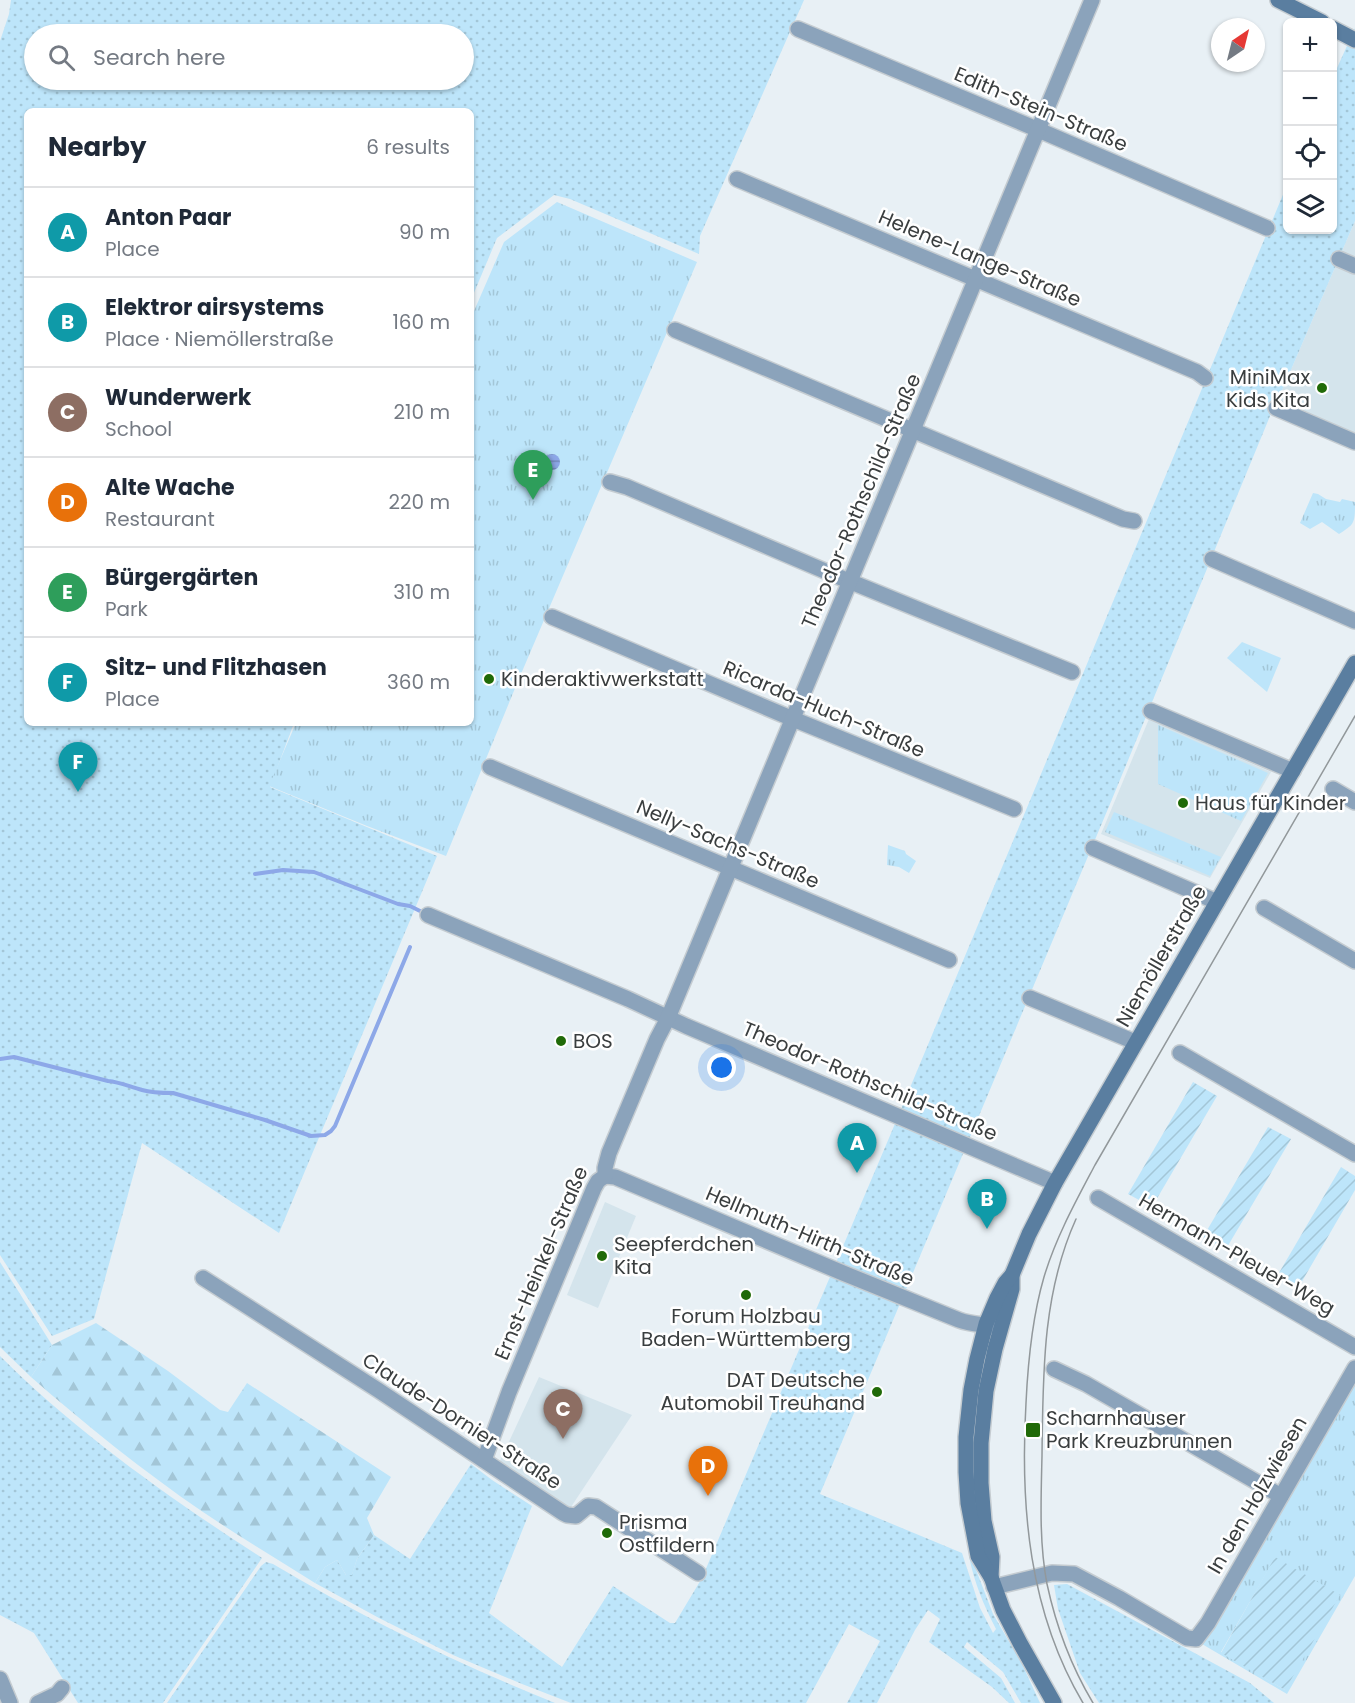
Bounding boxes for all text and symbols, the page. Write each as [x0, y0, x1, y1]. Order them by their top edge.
north arrow [1211, 18, 1265, 72]
map controls [1283, 18, 1337, 234]
button: + [1283, 18, 1337, 72]
search box [24, 24, 474, 90]
icon: search [45, 41, 78, 74]
text: Search here [93, 42, 226, 73]
street label: Edith-Stein-Straße [950, 60, 1132, 158]
button: − [1283, 72, 1337, 126]
button: locate [1283, 126, 1337, 180]
text: Nearby [48, 129, 146, 165]
text: 6 results [366, 133, 450, 161]
button: layers [1283, 180, 1337, 234]
text: Anton Paar [105, 202, 232, 233]
street label: Helene-Lange-Straße [874, 203, 1086, 313]
text: A [60, 218, 75, 246]
text: 90 m [399, 218, 450, 246]
text: Place [105, 235, 160, 263]
text: Elektror airsystems [105, 292, 324, 323]
text: B [61, 308, 74, 336]
text: 160 m [392, 308, 450, 336]
text: Place · Niemöllerstraße [105, 325, 334, 353]
place label: MiniMax Kids Kita [1226, 363, 1310, 414]
street label: Theodor-Rothschild-Straße [794, 369, 928, 633]
marker: MiniMax Kids Kita [1315, 381, 1329, 395]
text: Wunderwerk [105, 382, 251, 413]
text: C [60, 398, 75, 426]
text: 210 m [394, 398, 450, 426]
text: School [105, 415, 172, 443]
pin: E [514, 450, 552, 500]
text: Alte Wache [105, 472, 235, 503]
text: D [60, 488, 75, 516]
text: 220 m [389, 488, 450, 516]
text: Restaurant [105, 505, 215, 533]
text: Bürgergärten [105, 562, 258, 593]
text: E [62, 578, 73, 606]
text: 310 m [393, 578, 450, 606]
text: Park [105, 595, 148, 623]
text: Sitz- und Flitzhasen [105, 652, 327, 683]
street label: Ricarda-Huch-Straße [719, 654, 929, 764]
place label: Kinderaktivwerkstatt [501, 665, 704, 693]
text: F [62, 668, 73, 696]
text: 360 m [387, 668, 450, 696]
marker: Kinderaktivwerkstatt [482, 672, 496, 686]
text: Place [105, 685, 160, 713]
pin: F [58, 742, 98, 792]
place label: Haus für Kinder [1195, 789, 1346, 817]
street label: Nelly-Sachs-Straße [632, 793, 824, 895]
marker: Haus für Kinder [1176, 796, 1190, 810]
street label: Niemöllerstraße [1109, 880, 1213, 1032]
street label: Theodor-Rothschild-Straße [738, 1014, 1002, 1148]
place label: BOS [573, 1027, 613, 1055]
marker: BOS [554, 1034, 568, 1048]
your location [707, 1053, 736, 1082]
pin: A [838, 1124, 876, 1173]
street label: Ernst-Heinkel-Straße [487, 1162, 595, 1364]
street label: Hellmuth-Hirth-Straße [701, 1179, 919, 1293]
pin: B [968, 1180, 1006, 1229]
street label: Hermann-Pleuer-Weg [1134, 1186, 1340, 1322]
place label: Seepferdchen Kita [614, 1230, 754, 1281]
marker: Seepferdchen Kita [595, 1249, 609, 1263]
marker: Forum Holzbau Baden-Württemberg [739, 1288, 753, 1302]
place label: Forum Holzbau Baden-Württemberg [641, 1302, 851, 1353]
street label: Claude-Dornier-Straße [358, 1348, 566, 1494]
place label: DAT Deutsche Automobil Treuhand [660, 1366, 865, 1417]
marker: DAT Deutsche Automobil Treuhand [870, 1385, 884, 1399]
pin: C [544, 1390, 582, 1439]
place label: Scharnhauser Park Kreuzbrunnen [1046, 1404, 1233, 1455]
street label: In den Holzwiesen [1201, 1411, 1313, 1579]
marker: Scharnhauser Park Kreuzbrunnen [1024, 1421, 1042, 1439]
pin: D [688, 1446, 728, 1496]
place label: Prisma Ostfildern [619, 1508, 715, 1559]
marker: Prisma Ostfildern [600, 1526, 614, 1540]

